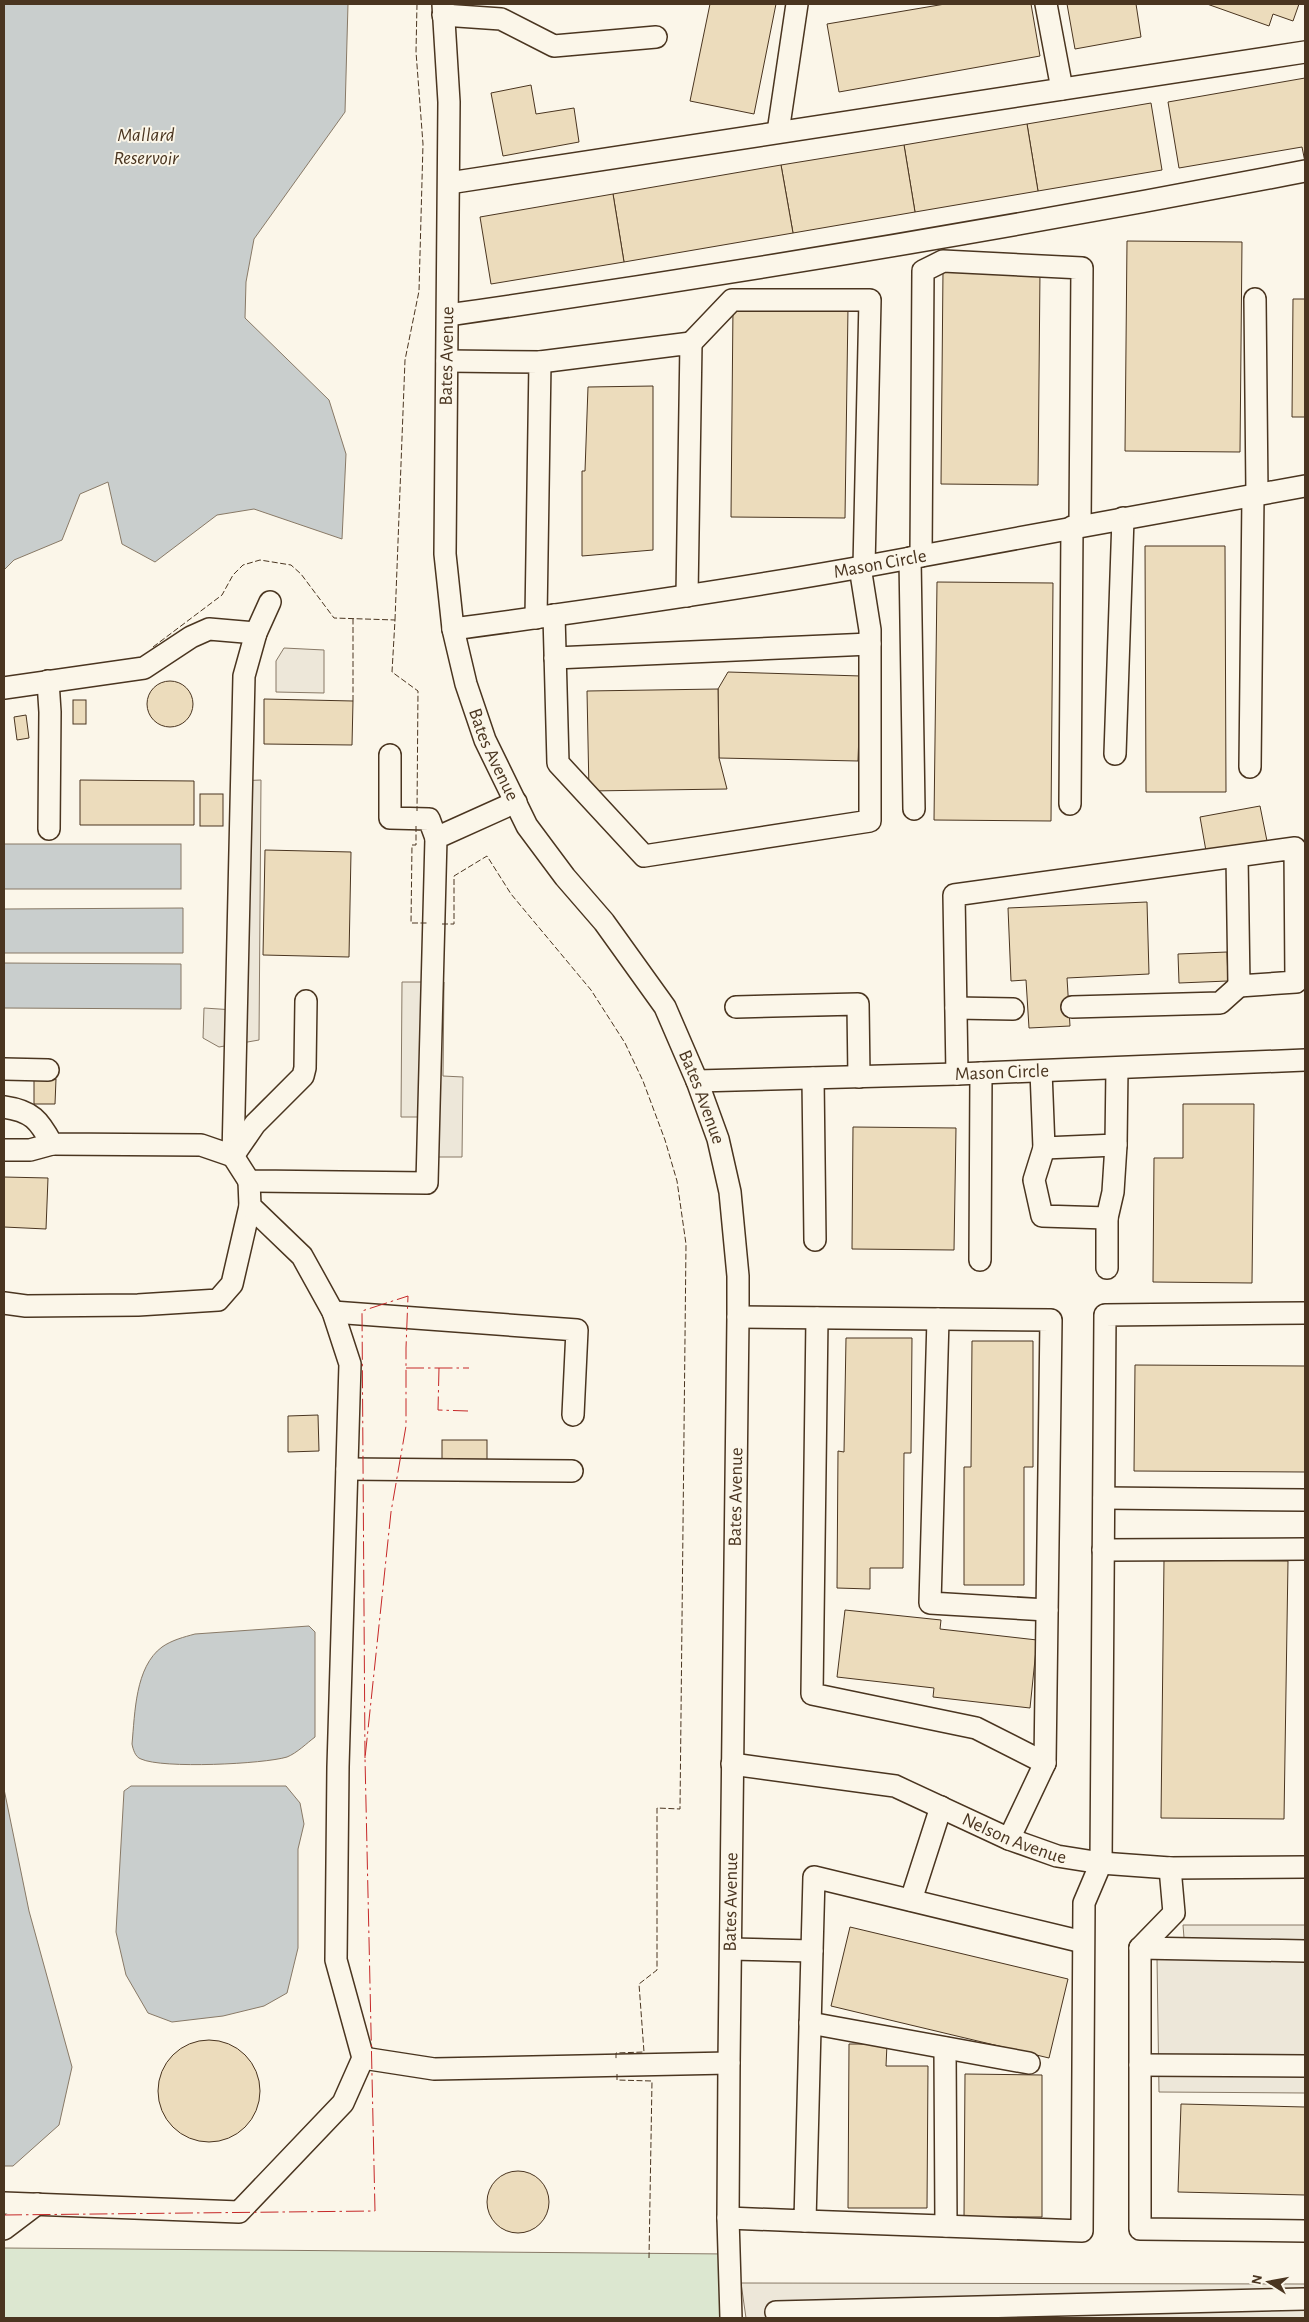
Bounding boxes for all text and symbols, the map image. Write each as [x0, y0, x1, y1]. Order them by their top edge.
water label: Mallard Reservoir [113, 125, 179, 168]
street label: Bates Avenue [437, 306, 457, 406]
street label: Mason Circle [832, 546, 928, 581]
street label: Bates Avenue [465, 706, 523, 804]
street label: Bates Avenue [675, 1047, 728, 1145]
street label: Mason Circle [954, 1061, 1049, 1084]
street label: Bates Avenue [726, 1447, 746, 1547]
street label: Nelson Avenue [959, 1809, 1068, 1867]
street label: Bates Avenue [721, 1852, 741, 1952]
north arrow [1244, 2257, 1294, 2307]
text: N [1249, 2274, 1265, 2286]

